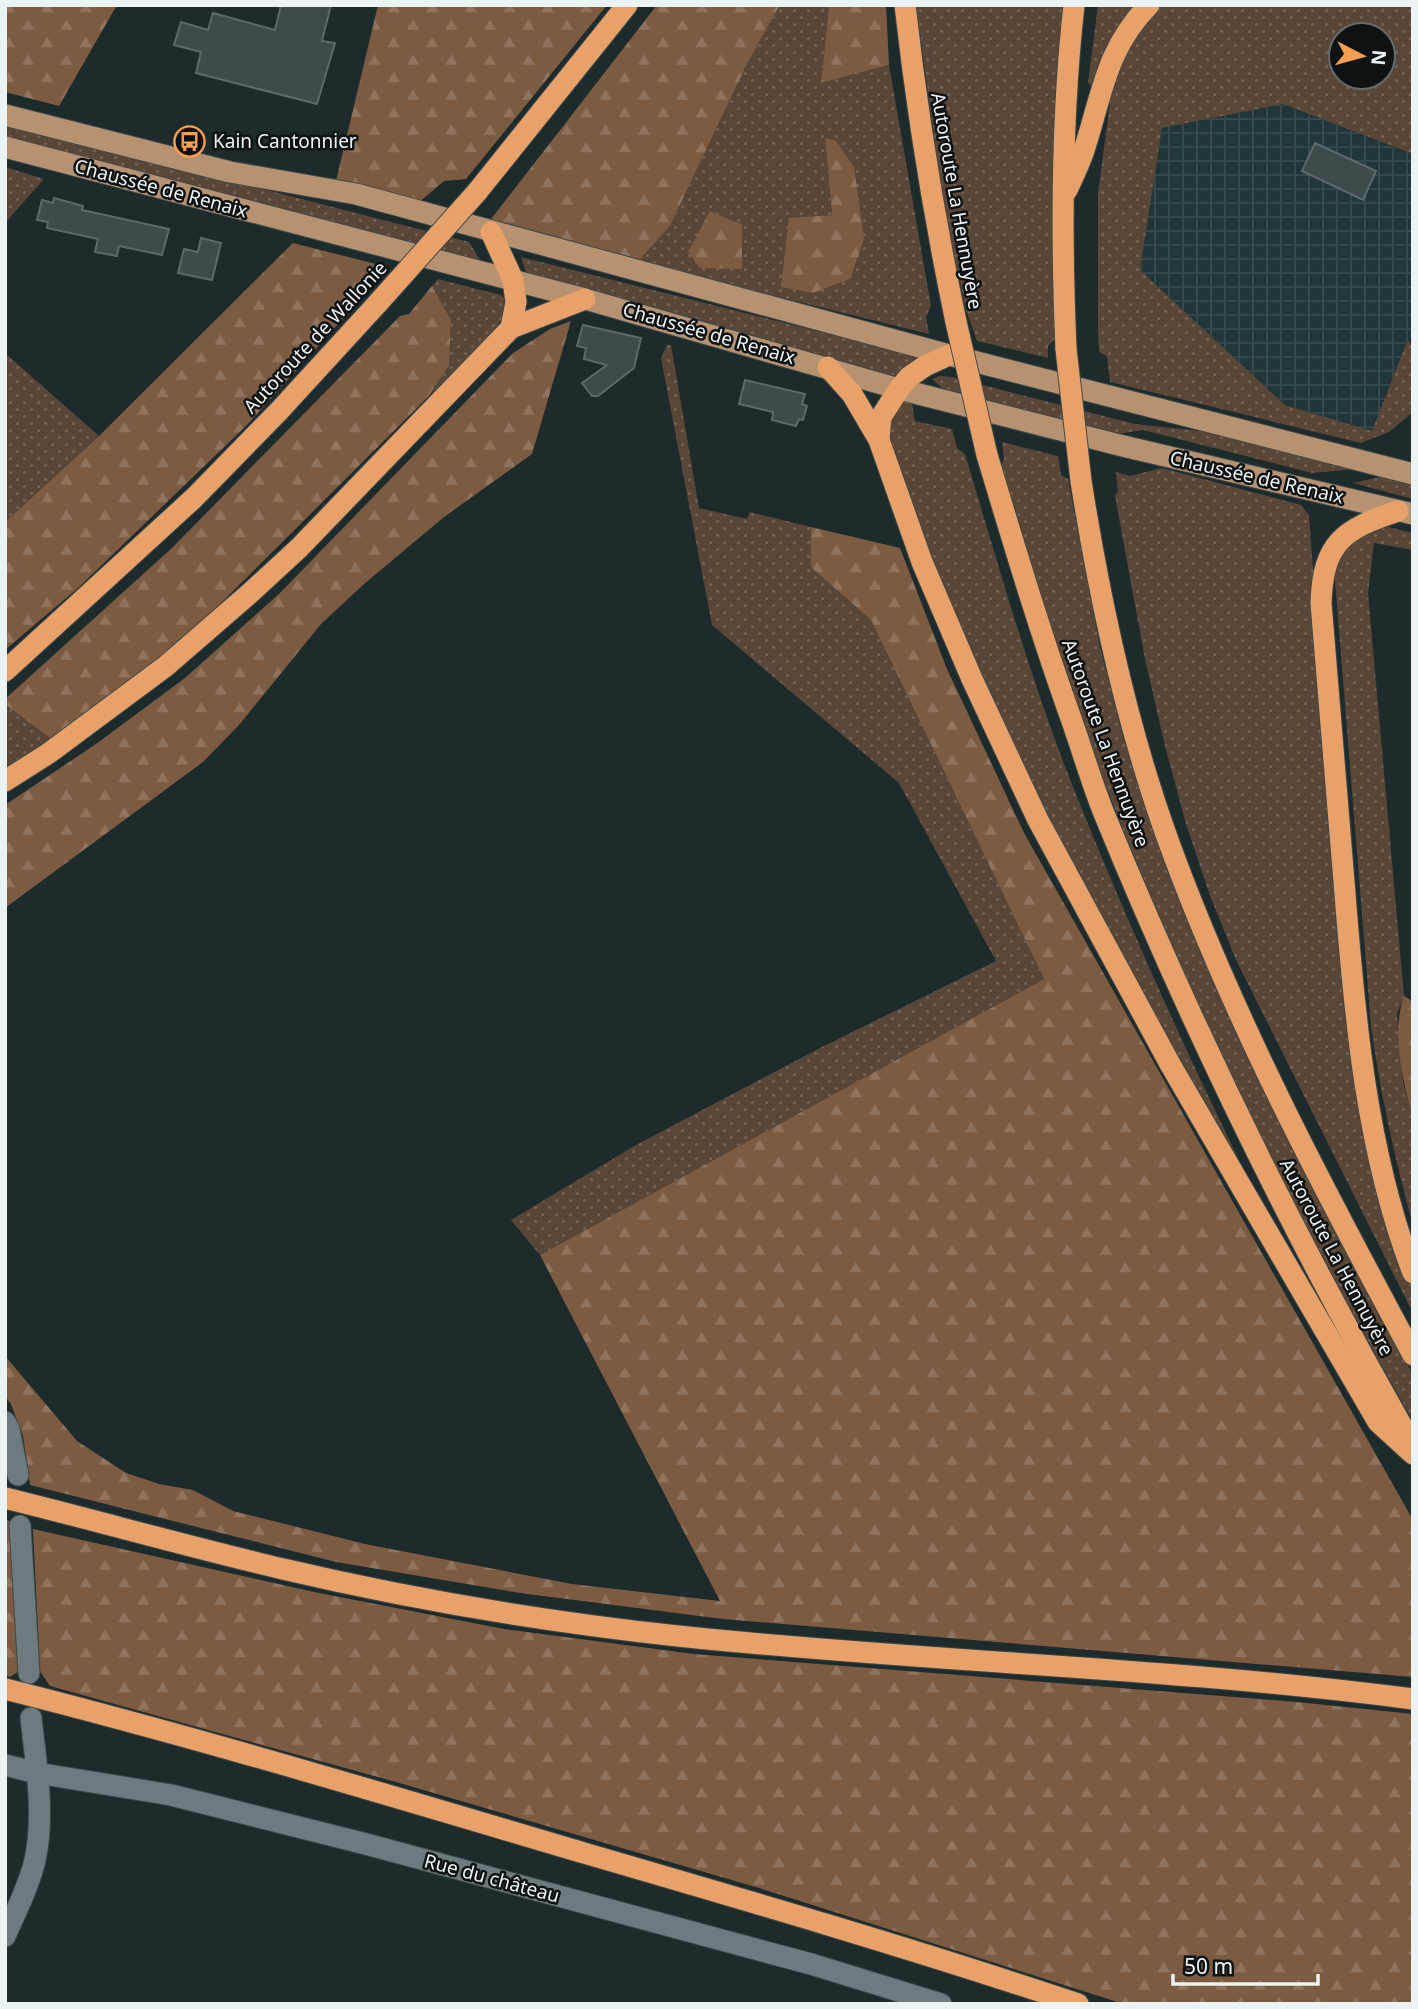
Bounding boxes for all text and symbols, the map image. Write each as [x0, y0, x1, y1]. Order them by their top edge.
north arrow [1327, 21, 1397, 91]
text: N [1365, 49, 1393, 67]
street label: Autoroute La Hennuyère [925, 91, 989, 311]
bus stop icon: Kain Cantonnier [173, 124, 207, 158]
place label: Kain Cantonnier [213, 128, 357, 154]
street label: Chaussée de Renaix [72, 152, 250, 224]
street label: Autoroute de Wallonie [237, 255, 393, 419]
street label: Chaussée de Renaix [620, 296, 798, 370]
street label: Chaussée de Renaix [1167, 444, 1347, 510]
street label: Autoroute La Hennuyère [1056, 635, 1156, 851]
street label: Autoroute La Hennuyère [1274, 1154, 1400, 1360]
street label: Rue du château [421, 1847, 563, 1909]
scale bar [1173, 1942, 1318, 1986]
text: 50 m [1184, 1952, 1233, 1980]

